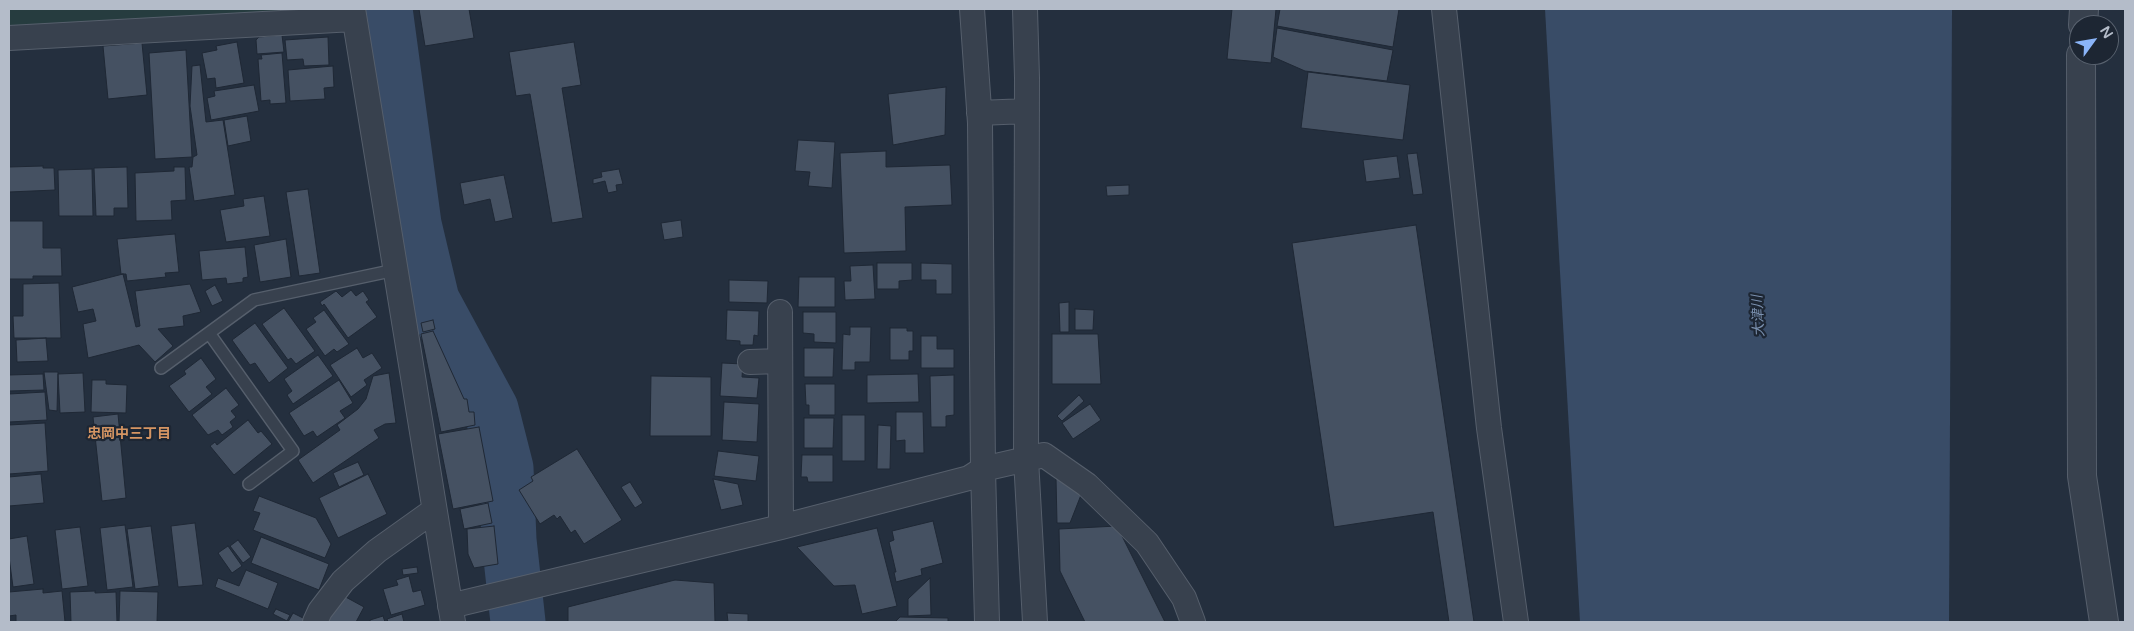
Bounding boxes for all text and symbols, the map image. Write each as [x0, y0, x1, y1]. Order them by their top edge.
north arrow [2069, 15, 2119, 65]
text: N [2096, 23, 2116, 42]
water label: 大津川 [1750, 295, 1768, 337]
district label: 忠岡中三丁目 [87, 426, 171, 442]

